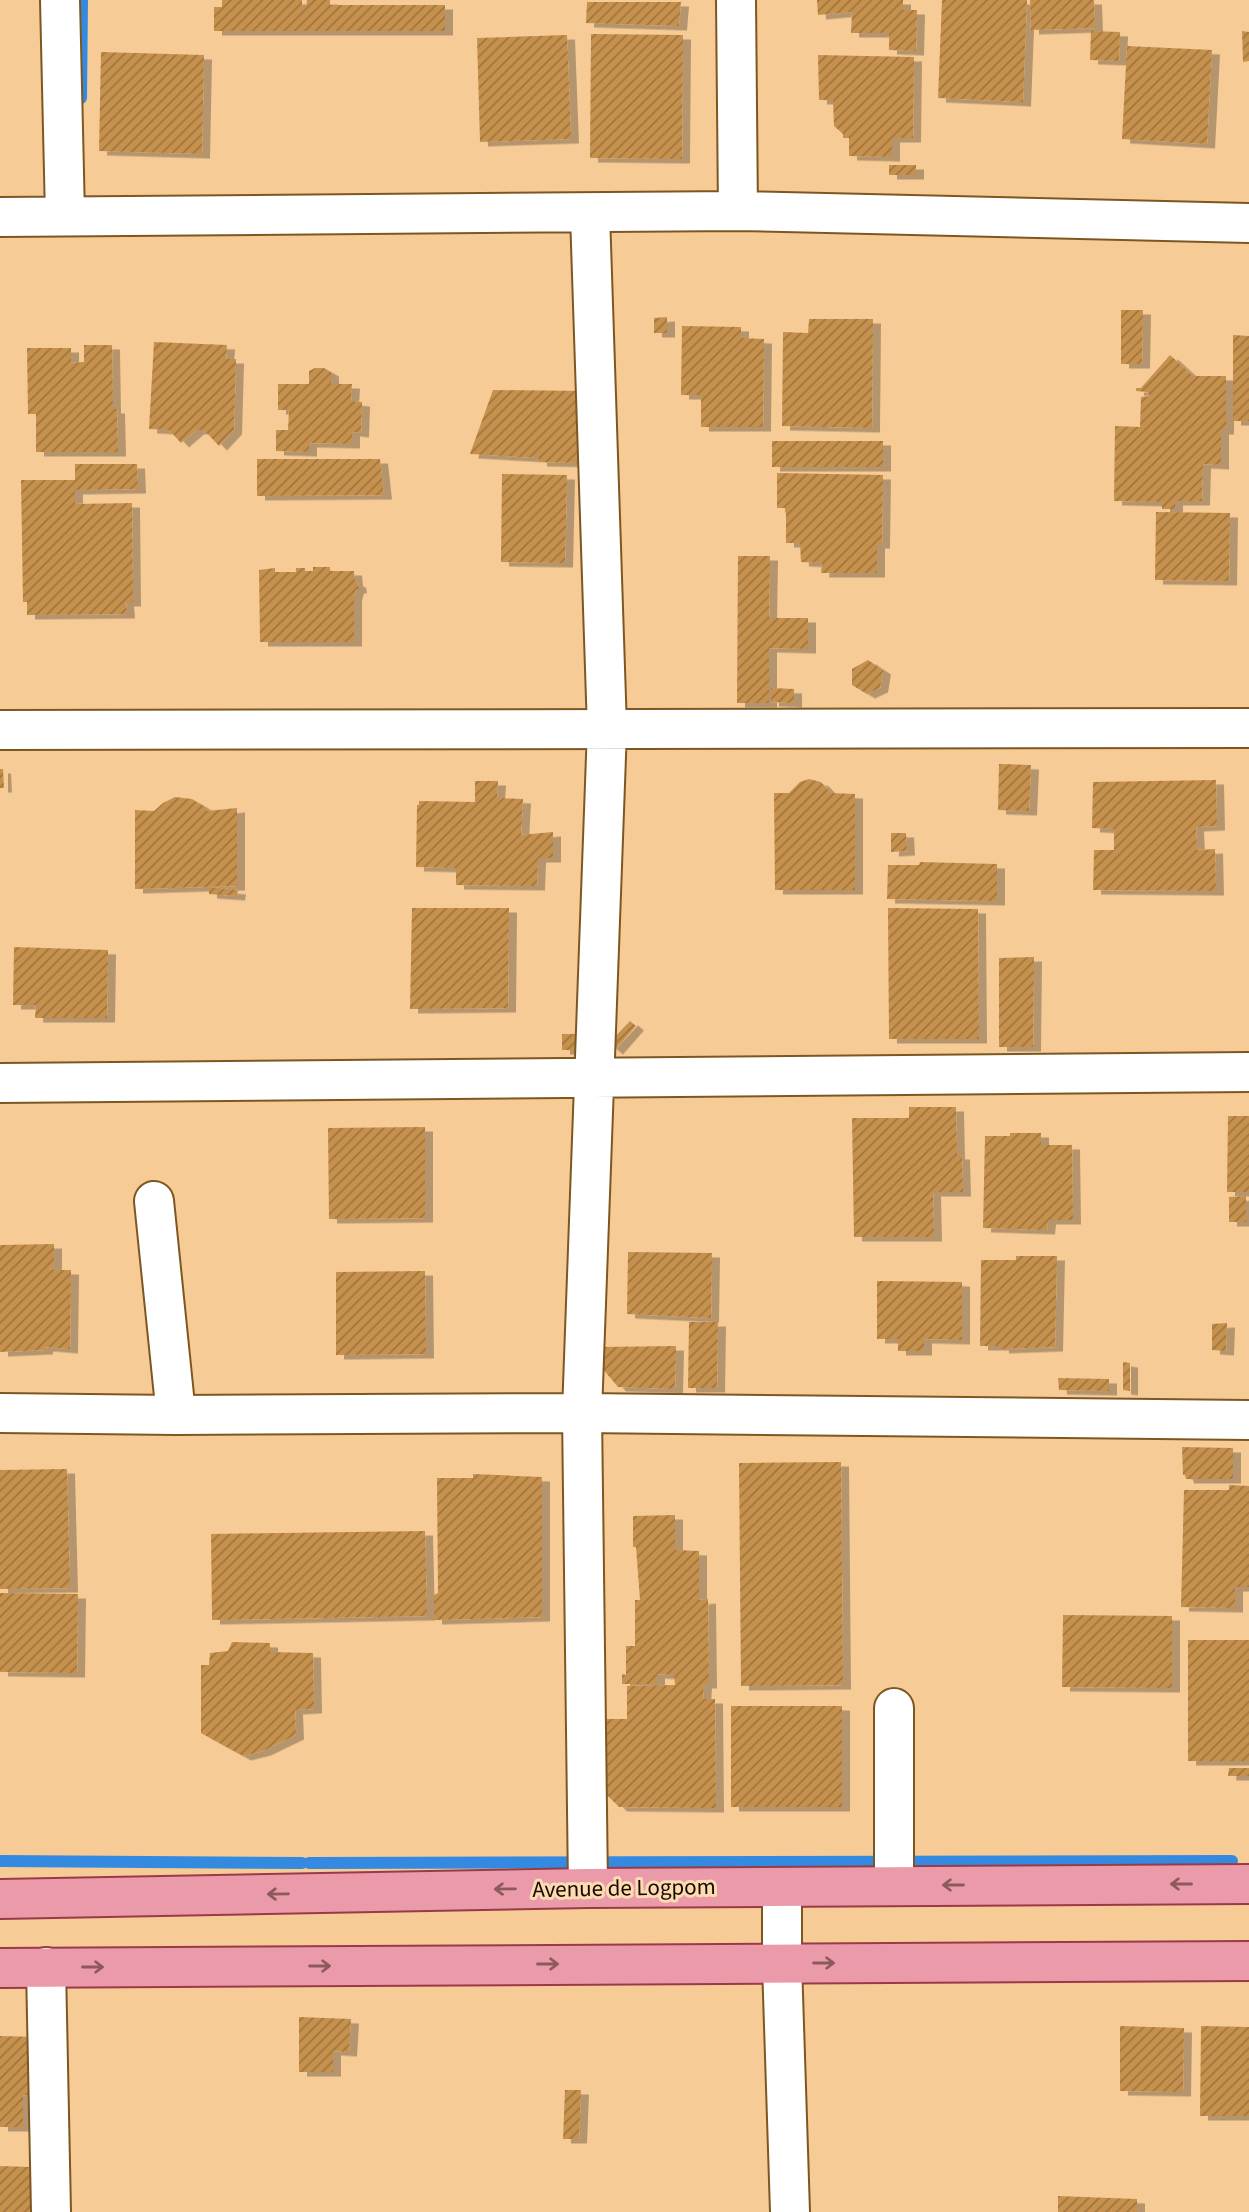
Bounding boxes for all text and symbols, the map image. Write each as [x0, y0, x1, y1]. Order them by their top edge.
street label: Avenue de Logpom [532, 1870, 716, 1906]
one-way arrow [1170, 1877, 1193, 1891]
one-way arrow [942, 1878, 965, 1892]
one-way arrow [494, 1883, 517, 1896]
one-way arrow [267, 1887, 290, 1900]
one-way arrow [812, 1956, 835, 1970]
one-way arrow [536, 1957, 559, 1971]
one-way arrow [308, 1959, 331, 1973]
one-way arrow [81, 1960, 104, 1974]

